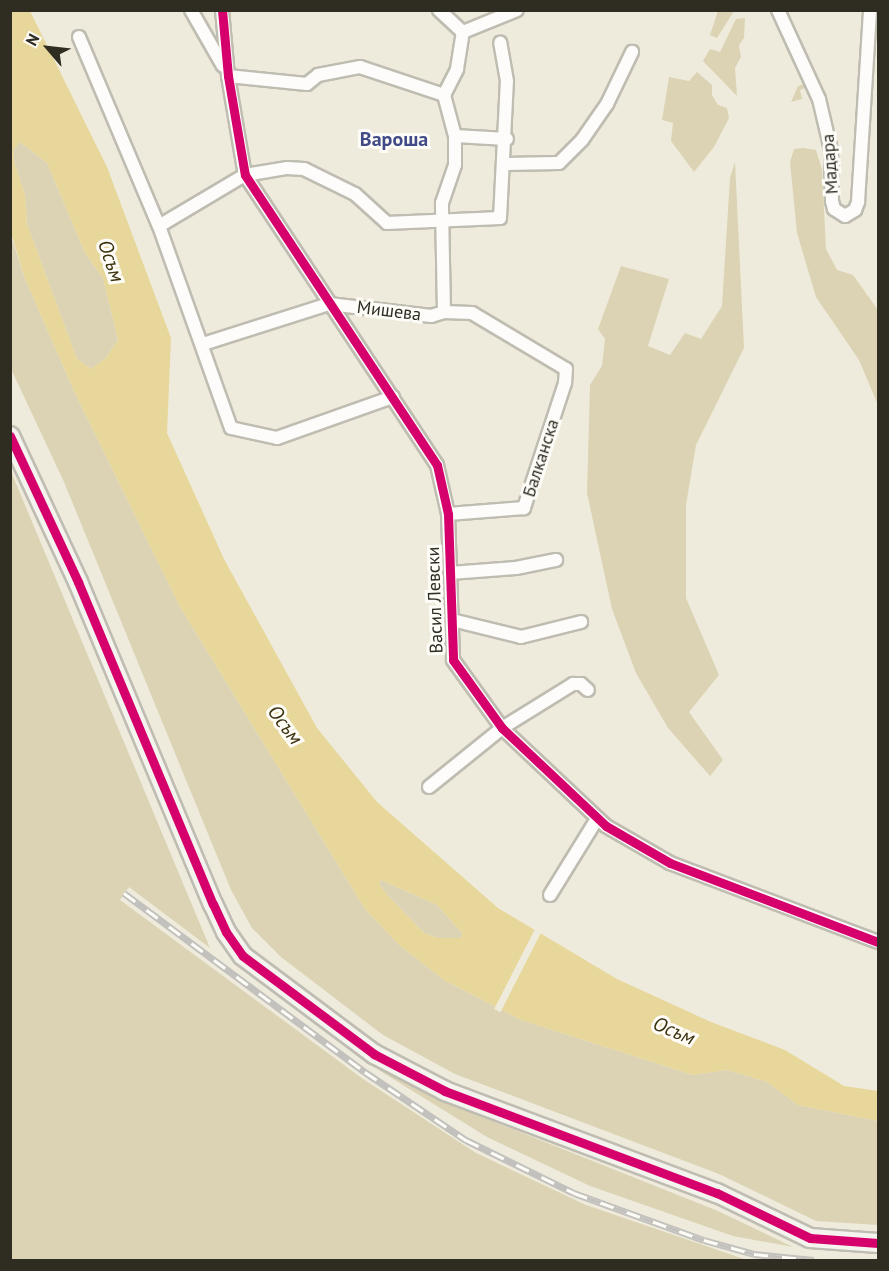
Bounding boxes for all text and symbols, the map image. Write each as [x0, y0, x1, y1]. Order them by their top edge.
north arrow [18, 18, 78, 78]
text: N [21, 30, 43, 49]
district label: Вароша [360, 127, 428, 151]
street label: Мадара [817, 133, 843, 195]
water label: Осъм [93, 237, 129, 285]
street label: Мишева [356, 296, 422, 326]
street label: Балканска [518, 416, 564, 500]
street label: Васил Левски [422, 546, 448, 654]
water label: Осъм [262, 700, 308, 750]
water label: Осъм [649, 1011, 699, 1051]

